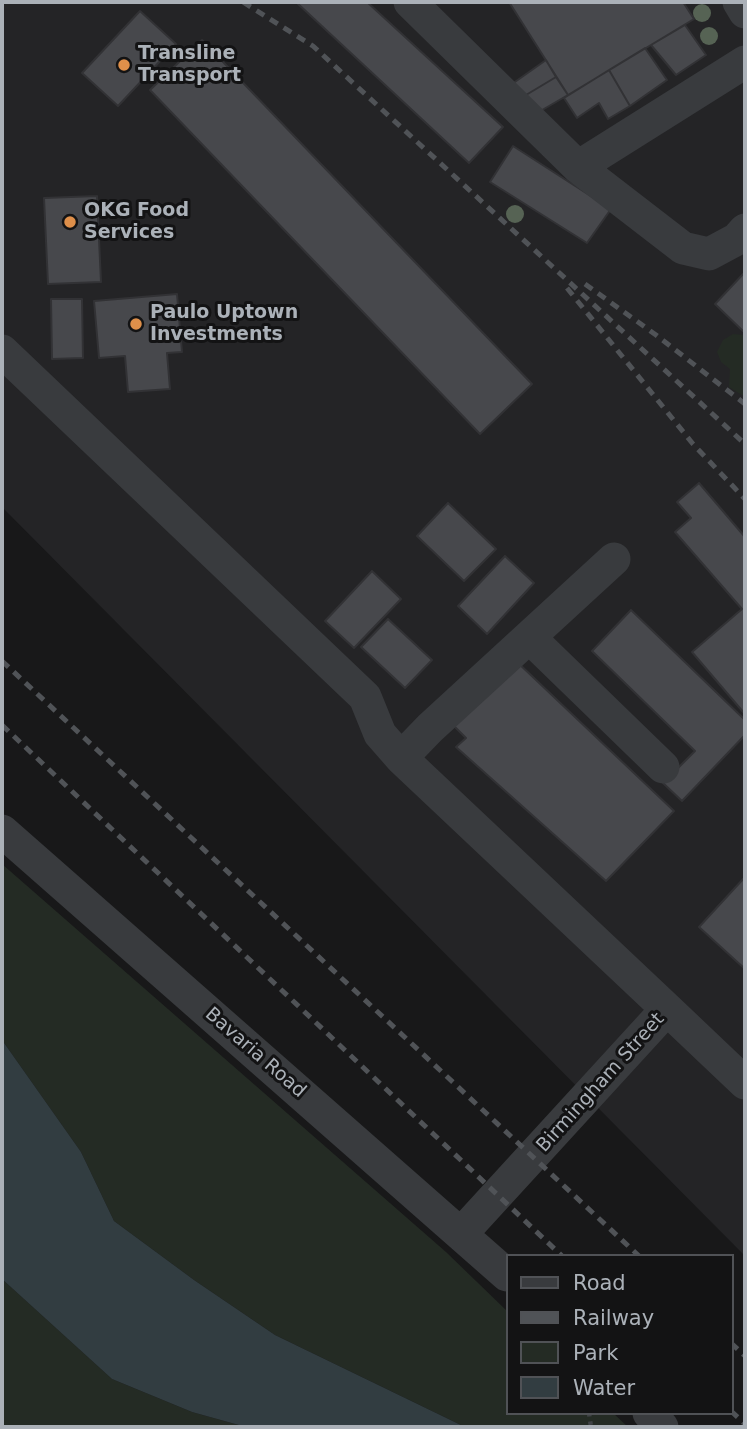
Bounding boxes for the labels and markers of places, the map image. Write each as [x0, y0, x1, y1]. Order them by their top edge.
place label: Transline Transport [138, 43, 241, 87]
marker: Transline Transport [116, 57, 132, 73]
place label: OKG Food Services [84, 200, 189, 244]
marker: OKG Food Services [62, 214, 78, 230]
place label: Paulo Uptown Investments [150, 302, 298, 346]
marker: Paulo Uptown Investments [128, 316, 144, 332]

